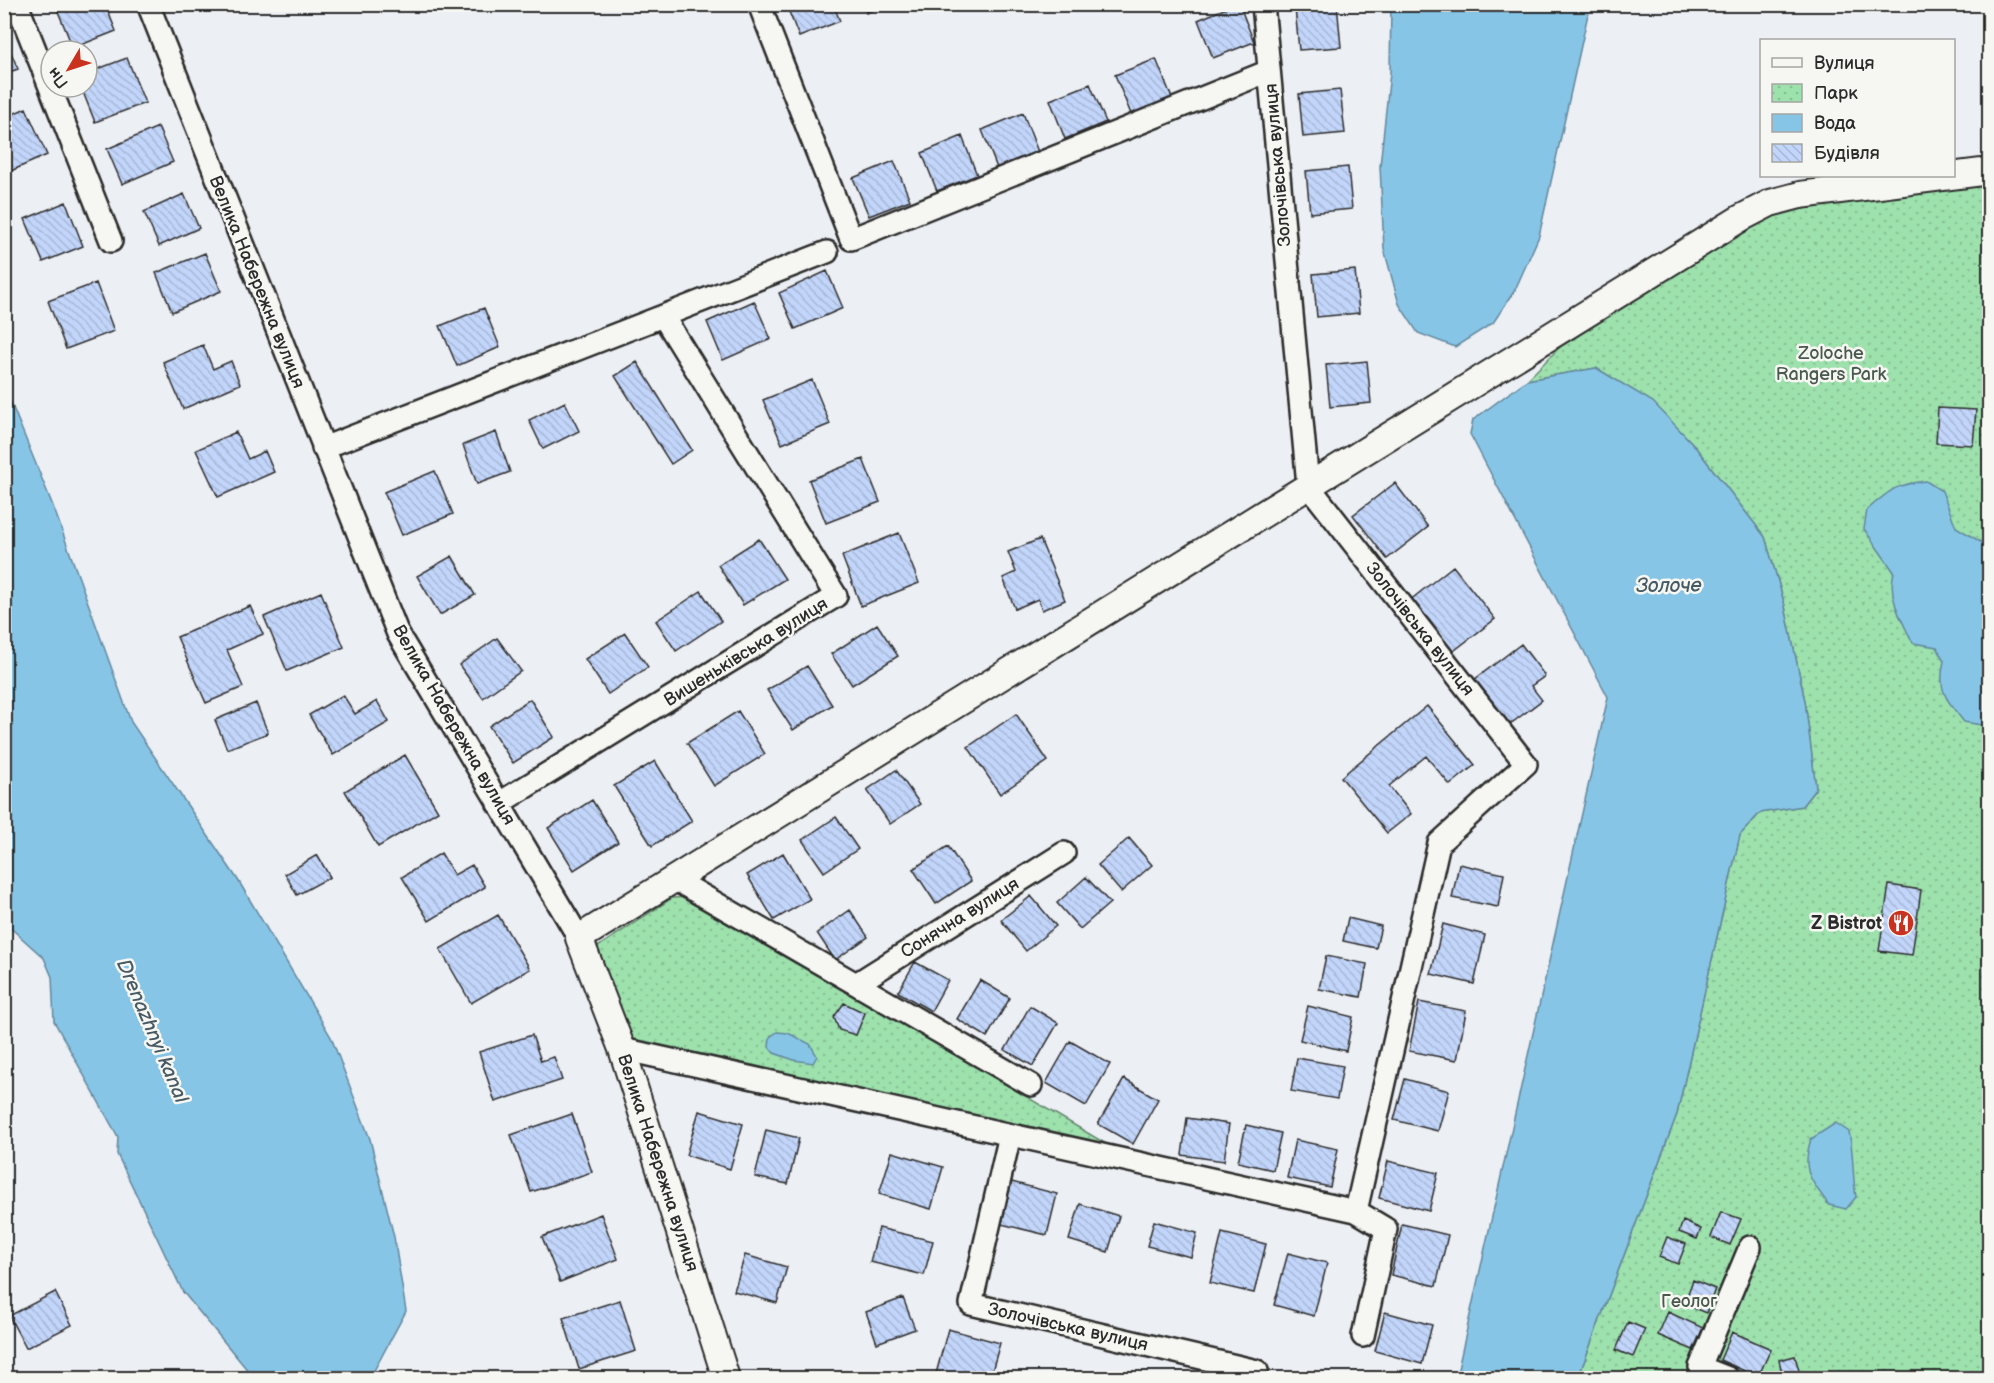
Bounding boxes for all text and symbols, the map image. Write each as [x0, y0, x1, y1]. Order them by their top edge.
north arrow [39, 39, 99, 99]
legend [1760, 39, 1955, 177]
text: Вулиця [1814, 53, 1875, 74]
text: Пн [44, 63, 73, 92]
street label: Золочівська вулиця [1260, 83, 1296, 247]
text: Парк [1814, 83, 1858, 104]
text: Вода [1814, 113, 1856, 134]
text: Будівля [1814, 143, 1880, 164]
street label: Велика Набережна вулиця [205, 173, 309, 391]
park label: Zoloche Rangers Park [1776, 343, 1886, 385]
street label: Золочівська вулиця [1361, 558, 1479, 700]
water label: Золоче [1636, 574, 1702, 598]
street label: Вишеньківська вулиця [660, 593, 832, 711]
street label: Велика Набережна вулиця [388, 621, 520, 829]
street label: Сонячна вулиця [897, 873, 1023, 963]
restaurant icon: Z Bistrot [1886, 908, 1916, 938]
place label: Z Bistrot [1811, 913, 1882, 934]
water label: Drenazhnyi kanal [111, 956, 194, 1108]
street label: Велика Набережна вулиця [613, 1052, 703, 1274]
park label: Геолог [1661, 1291, 1717, 1312]
street label: Золочівська вулиця [986, 1298, 1150, 1356]

